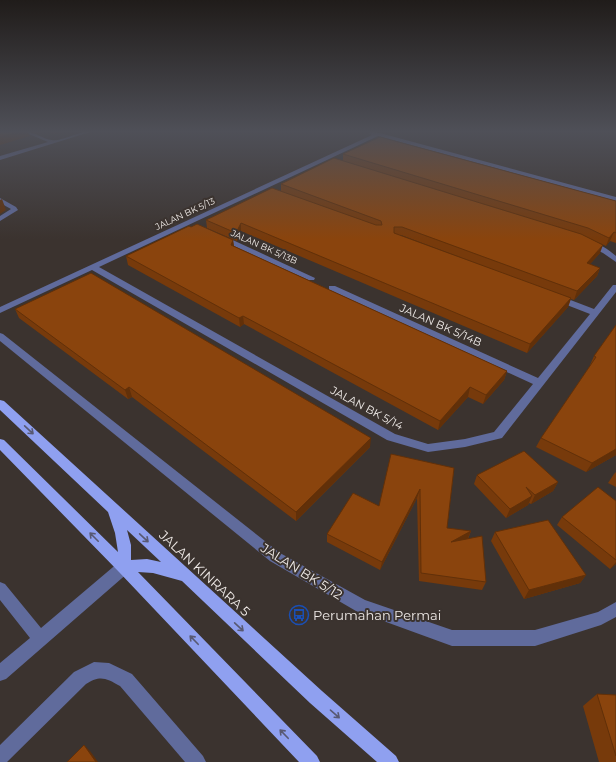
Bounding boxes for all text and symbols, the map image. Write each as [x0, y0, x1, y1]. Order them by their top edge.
street label: JALAN BK 5/13 [152, 195, 216, 233]
street label: JALAN BK 5/13B [228, 227, 299, 266]
street label: JALAN BK 5/14B [397, 300, 484, 349]
street label: JALAN BK 5/14 [328, 383, 406, 433]
one-way arrow [24, 426, 34, 435]
street label: JALAN KINRARA 5 [155, 526, 254, 619]
one-way arrow [89, 532, 99, 542]
one-way arrow [139, 533, 149, 543]
street label: JALAN BK 5/12 [257, 539, 346, 602]
bus stop icon: Perumahan Permai [288, 604, 310, 626]
place label: Perumahan Permai [313, 607, 441, 623]
one-way arrow [234, 622, 245, 631]
one-way arrow [189, 635, 199, 645]
one-way arrow [330, 710, 341, 719]
one-way arrow [279, 729, 289, 739]

